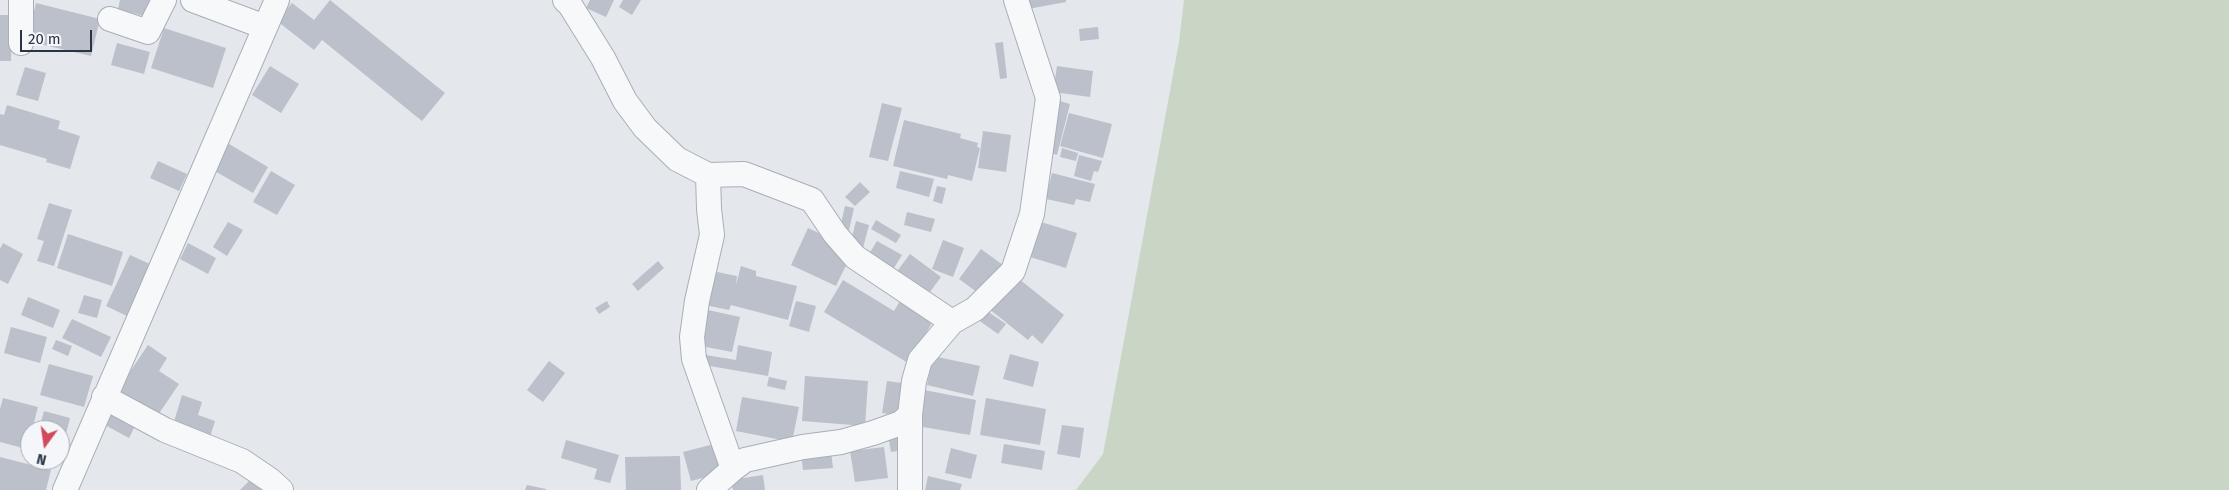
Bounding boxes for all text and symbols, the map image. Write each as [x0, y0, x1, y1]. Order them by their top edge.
scale bar [22, 20, 95, 52]
text: 20 m [28, 30, 61, 48]
north arrow [20, 420, 70, 470]
text: N [35, 450, 48, 468]

